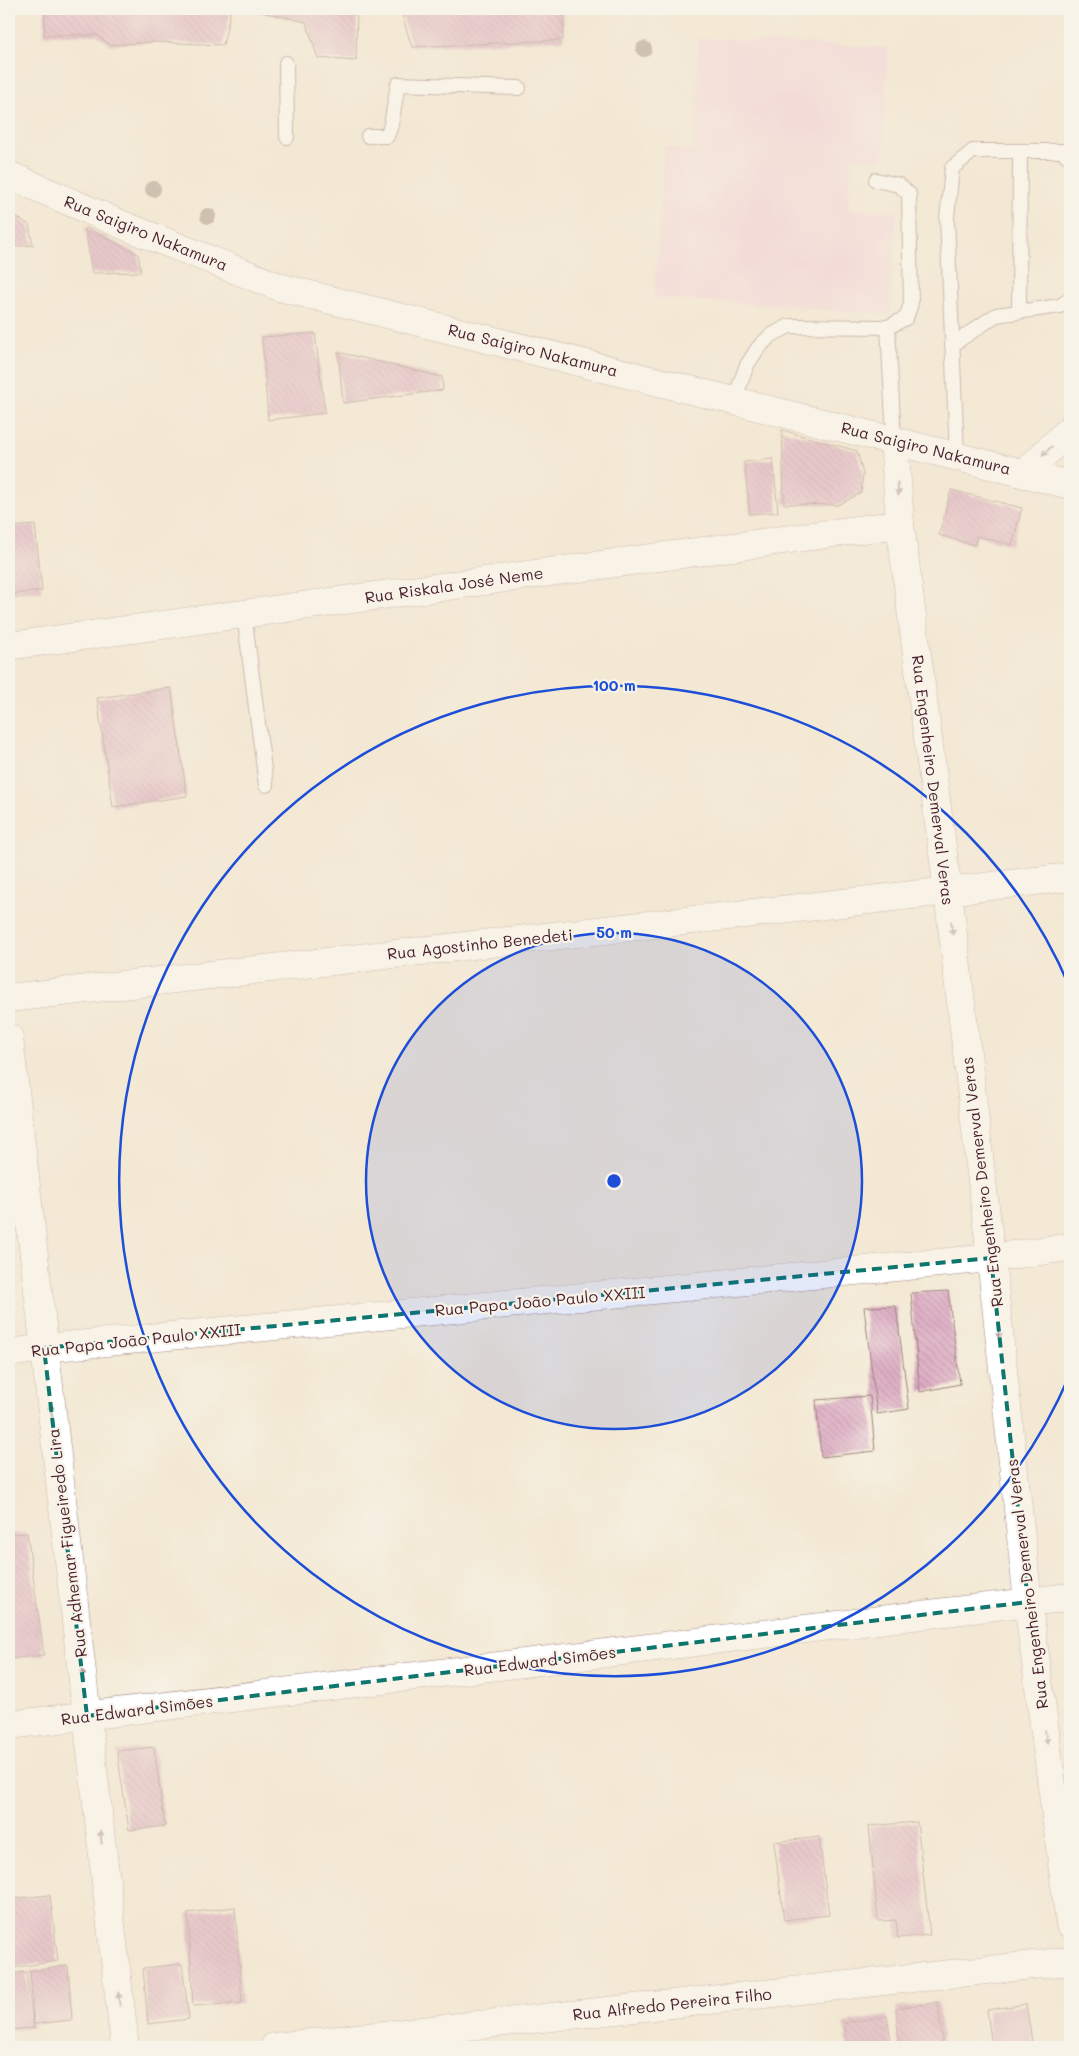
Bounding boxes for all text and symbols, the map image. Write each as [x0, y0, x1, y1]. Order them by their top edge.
street label: Rua Saigiro Nakamura [61, 190, 231, 275]
street label: Rua Saigiro Nakamura [446, 318, 620, 381]
street label: Rua Saigiro Nakamura [839, 416, 1013, 479]
one-way arrow [1041, 445, 1053, 457]
one-way arrow [894, 481, 902, 497]
street label: Rua Riskala José Neme [363, 562, 545, 607]
street label: Rua Engenheiro Demerval Veras [908, 654, 959, 906]
text: 100 m [592, 675, 636, 695]
one-way arrow [948, 920, 956, 936]
text: 50 m [596, 922, 632, 942]
street label: Rua Agostinho Benedeti [386, 923, 574, 964]
street label: Rua Engenheiro Demerval Veras [956, 1056, 1007, 1308]
centre of rings [605, 1172, 623, 1190]
street label: Rua Papa João Paulo XXIII [434, 1281, 646, 1320]
street label: Rua Papa João Paulo XXIII [30, 1318, 242, 1361]
one-way arrow [995, 1325, 1003, 1341]
one-way arrow [47, 1402, 55, 1418]
street label: Rua Adhemar Figueiredo Lira [42, 1427, 91, 1659]
street label: Rua Engenheiro Demerval Veras [1001, 1458, 1052, 1710]
street label: Rua Edward Simões [463, 1641, 617, 1680]
one-way arrow [79, 1668, 87, 1684]
street label: Rua Edward Simões [60, 1690, 214, 1729]
one-way arrow [1042, 1730, 1050, 1746]
one-way arrow [97, 1829, 105, 1845]
street label: Rua Alfredo Pereira Filho [571, 1983, 773, 2024]
one-way arrow [115, 1991, 123, 2007]

